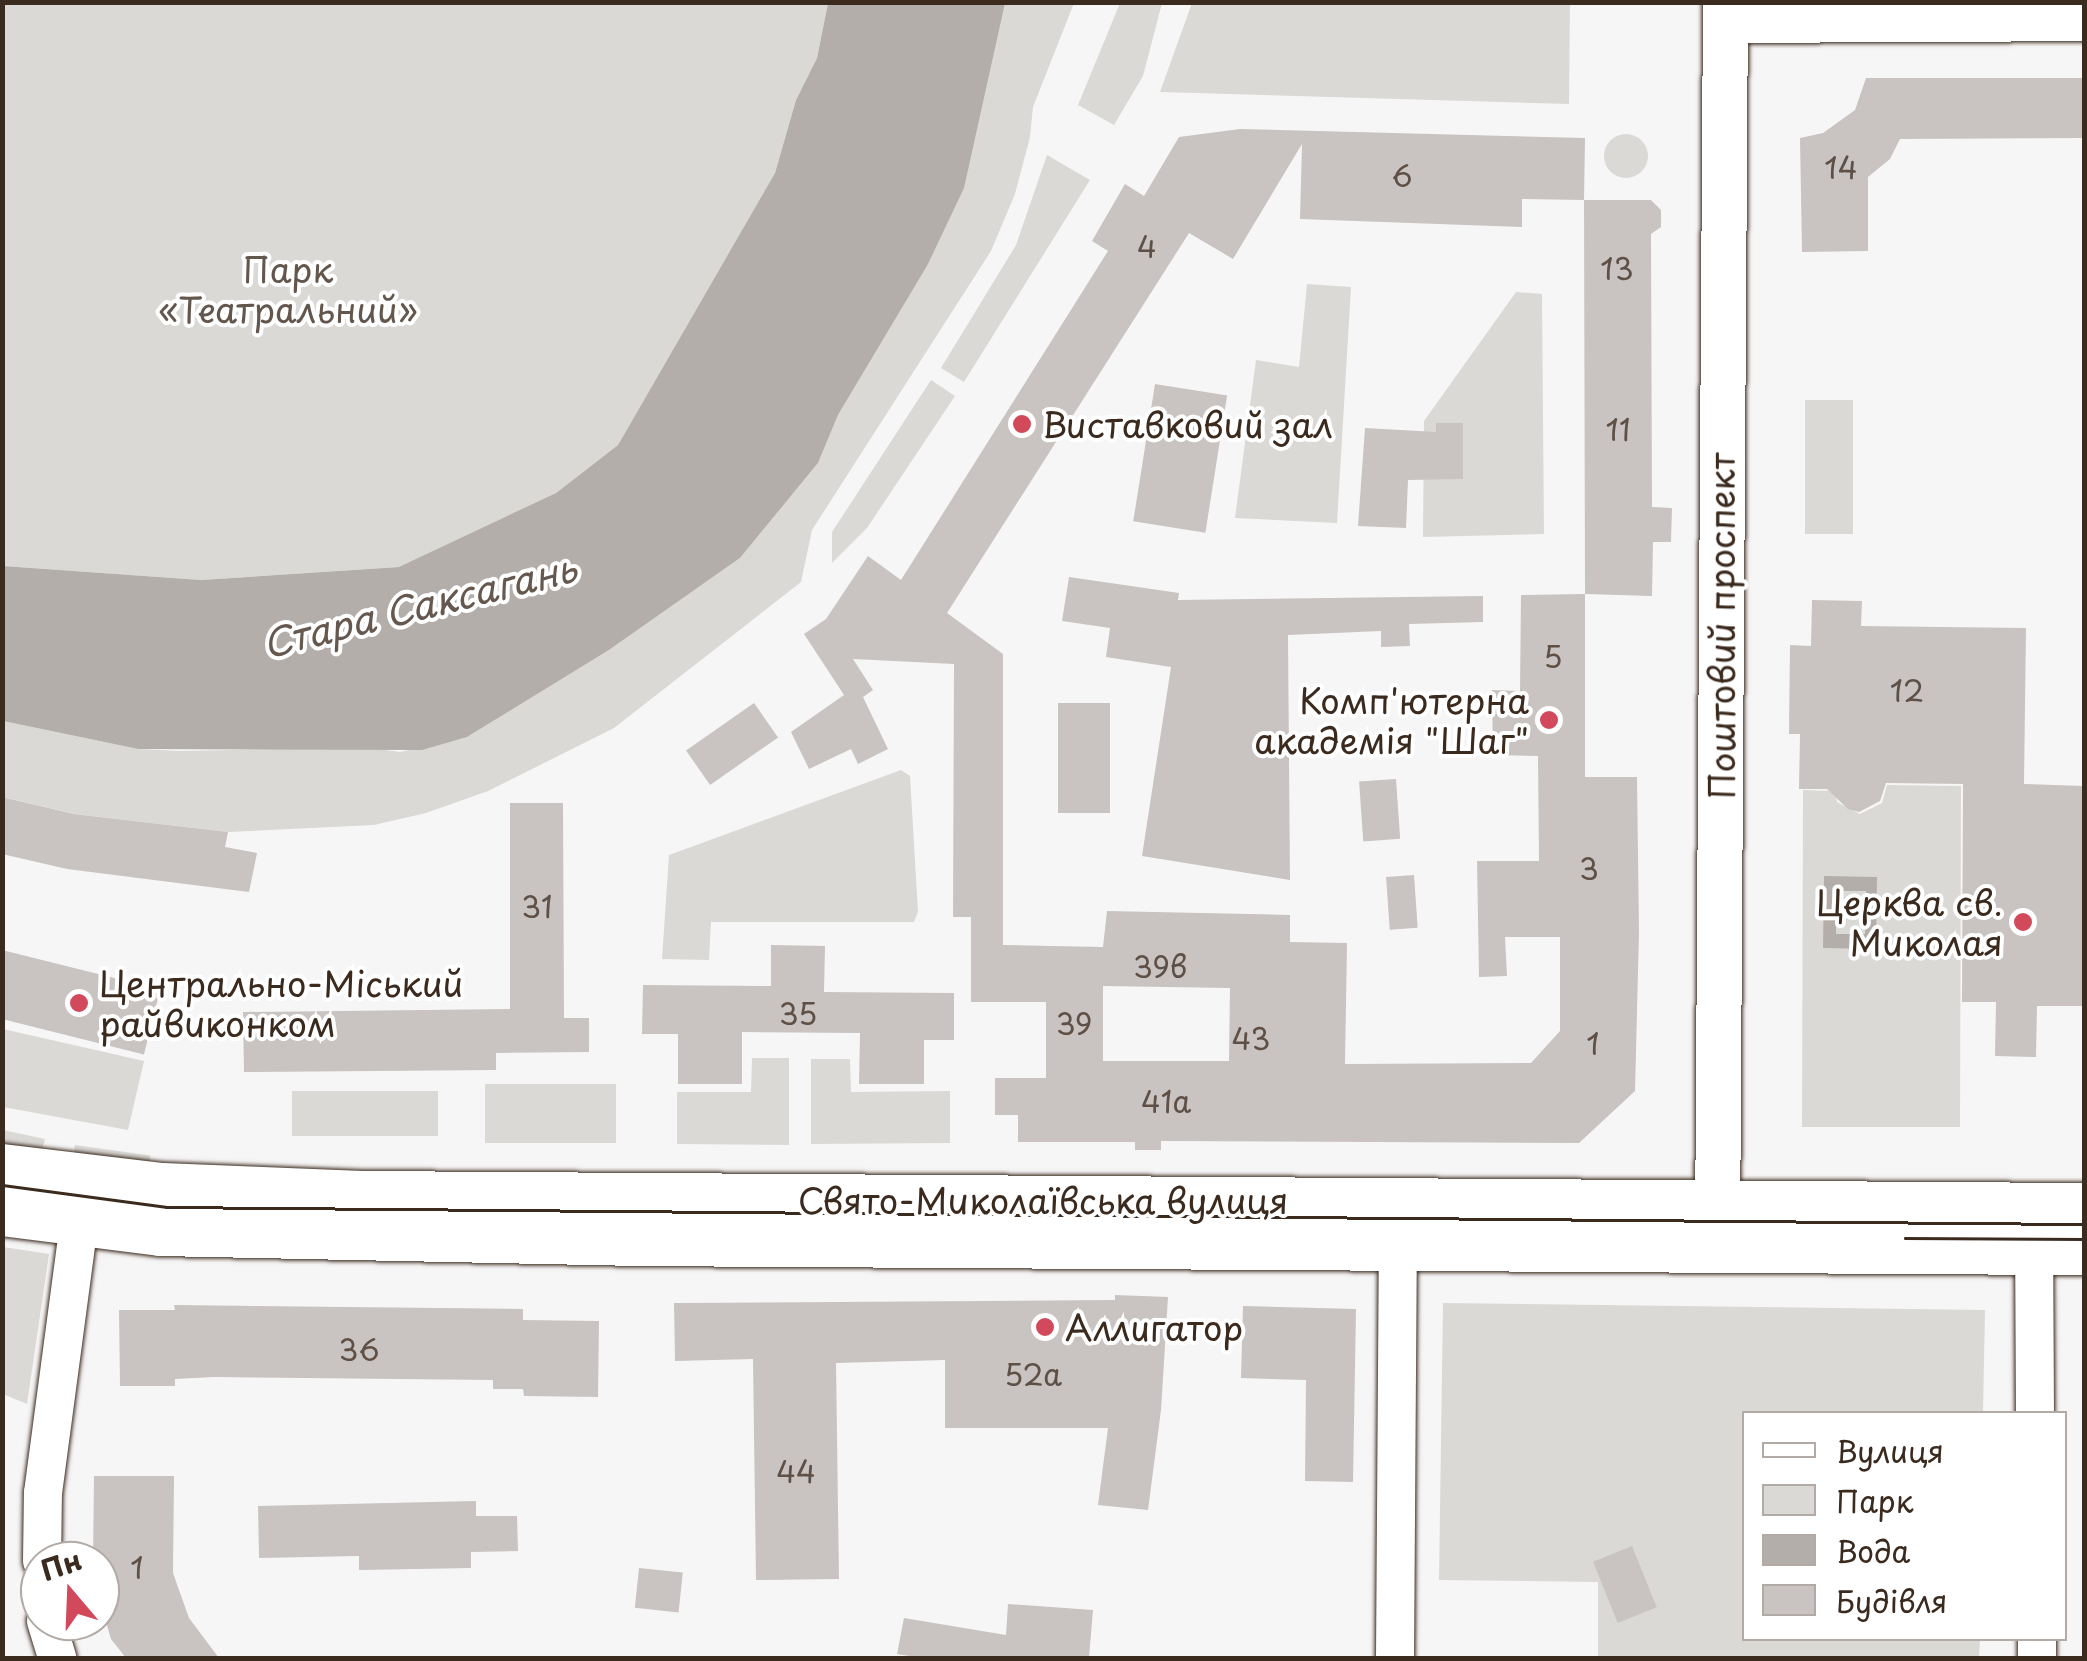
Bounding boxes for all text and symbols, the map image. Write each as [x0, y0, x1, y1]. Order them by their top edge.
house number: 14 [1824, 149, 1858, 185]
house number: 6 [1391, 157, 1413, 193]
house number: 4 [1137, 228, 1157, 264]
park label: Парк «Театральний» [158, 248, 418, 330]
house number: 13 [1600, 250, 1634, 286]
place label: Виставковий зал [1042, 403, 1335, 445]
house number: 11 [1605, 411, 1631, 447]
marker: Виставковий зал [1011, 413, 1033, 435]
street label: Поштовий проспект [1700, 453, 1742, 799]
water label: Стара Саксагань [256, 544, 582, 666]
house number: 5 [1543, 638, 1563, 674]
house number: 12 [1890, 672, 1924, 708]
place label: Комп'ютерна академія "Шаг" [1252, 679, 1529, 761]
marker: Комп'ютерна академія "Шаг" [1538, 709, 1560, 731]
house number: 3 [1579, 850, 1599, 886]
place label: Церква св. Миколая [1816, 881, 2003, 963]
house number: 31 [521, 888, 553, 924]
marker: Церква св. Миколая [2012, 911, 2034, 933]
house number: 39в [1133, 948, 1187, 984]
place label: Центрально-Міський райвиконком [99, 962, 463, 1044]
marker: Центрально-Міський райвиконком [68, 992, 90, 1014]
house number: 35 [779, 995, 817, 1031]
house number: 39 [1056, 1005, 1092, 1041]
house number: 43 [1232, 1020, 1270, 1056]
house number: 1 [1586, 1025, 1600, 1061]
house number: 41а [1141, 1083, 1191, 1119]
street label: Свято-Миколаївська вулиця [797, 1179, 1289, 1221]
place label: Аллигатор [1065, 1306, 1243, 1348]
marker: Аллигатор [1034, 1316, 1056, 1338]
house number: 36 [339, 1331, 379, 1367]
house number: 52а [1004, 1356, 1062, 1392]
legend [1742, 1411, 2067, 1641]
text: Вулиця [1836, 1428, 1944, 1473]
house number: 44 [776, 1453, 816, 1489]
text: Парк [1836, 1478, 1913, 1523]
text: Вода [1836, 1528, 1910, 1573]
text: Пн [35, 1537, 87, 1591]
north arrow [20, 1541, 120, 1641]
house number: 1 [130, 1549, 144, 1585]
text: Будівля [1836, 1578, 1948, 1623]

